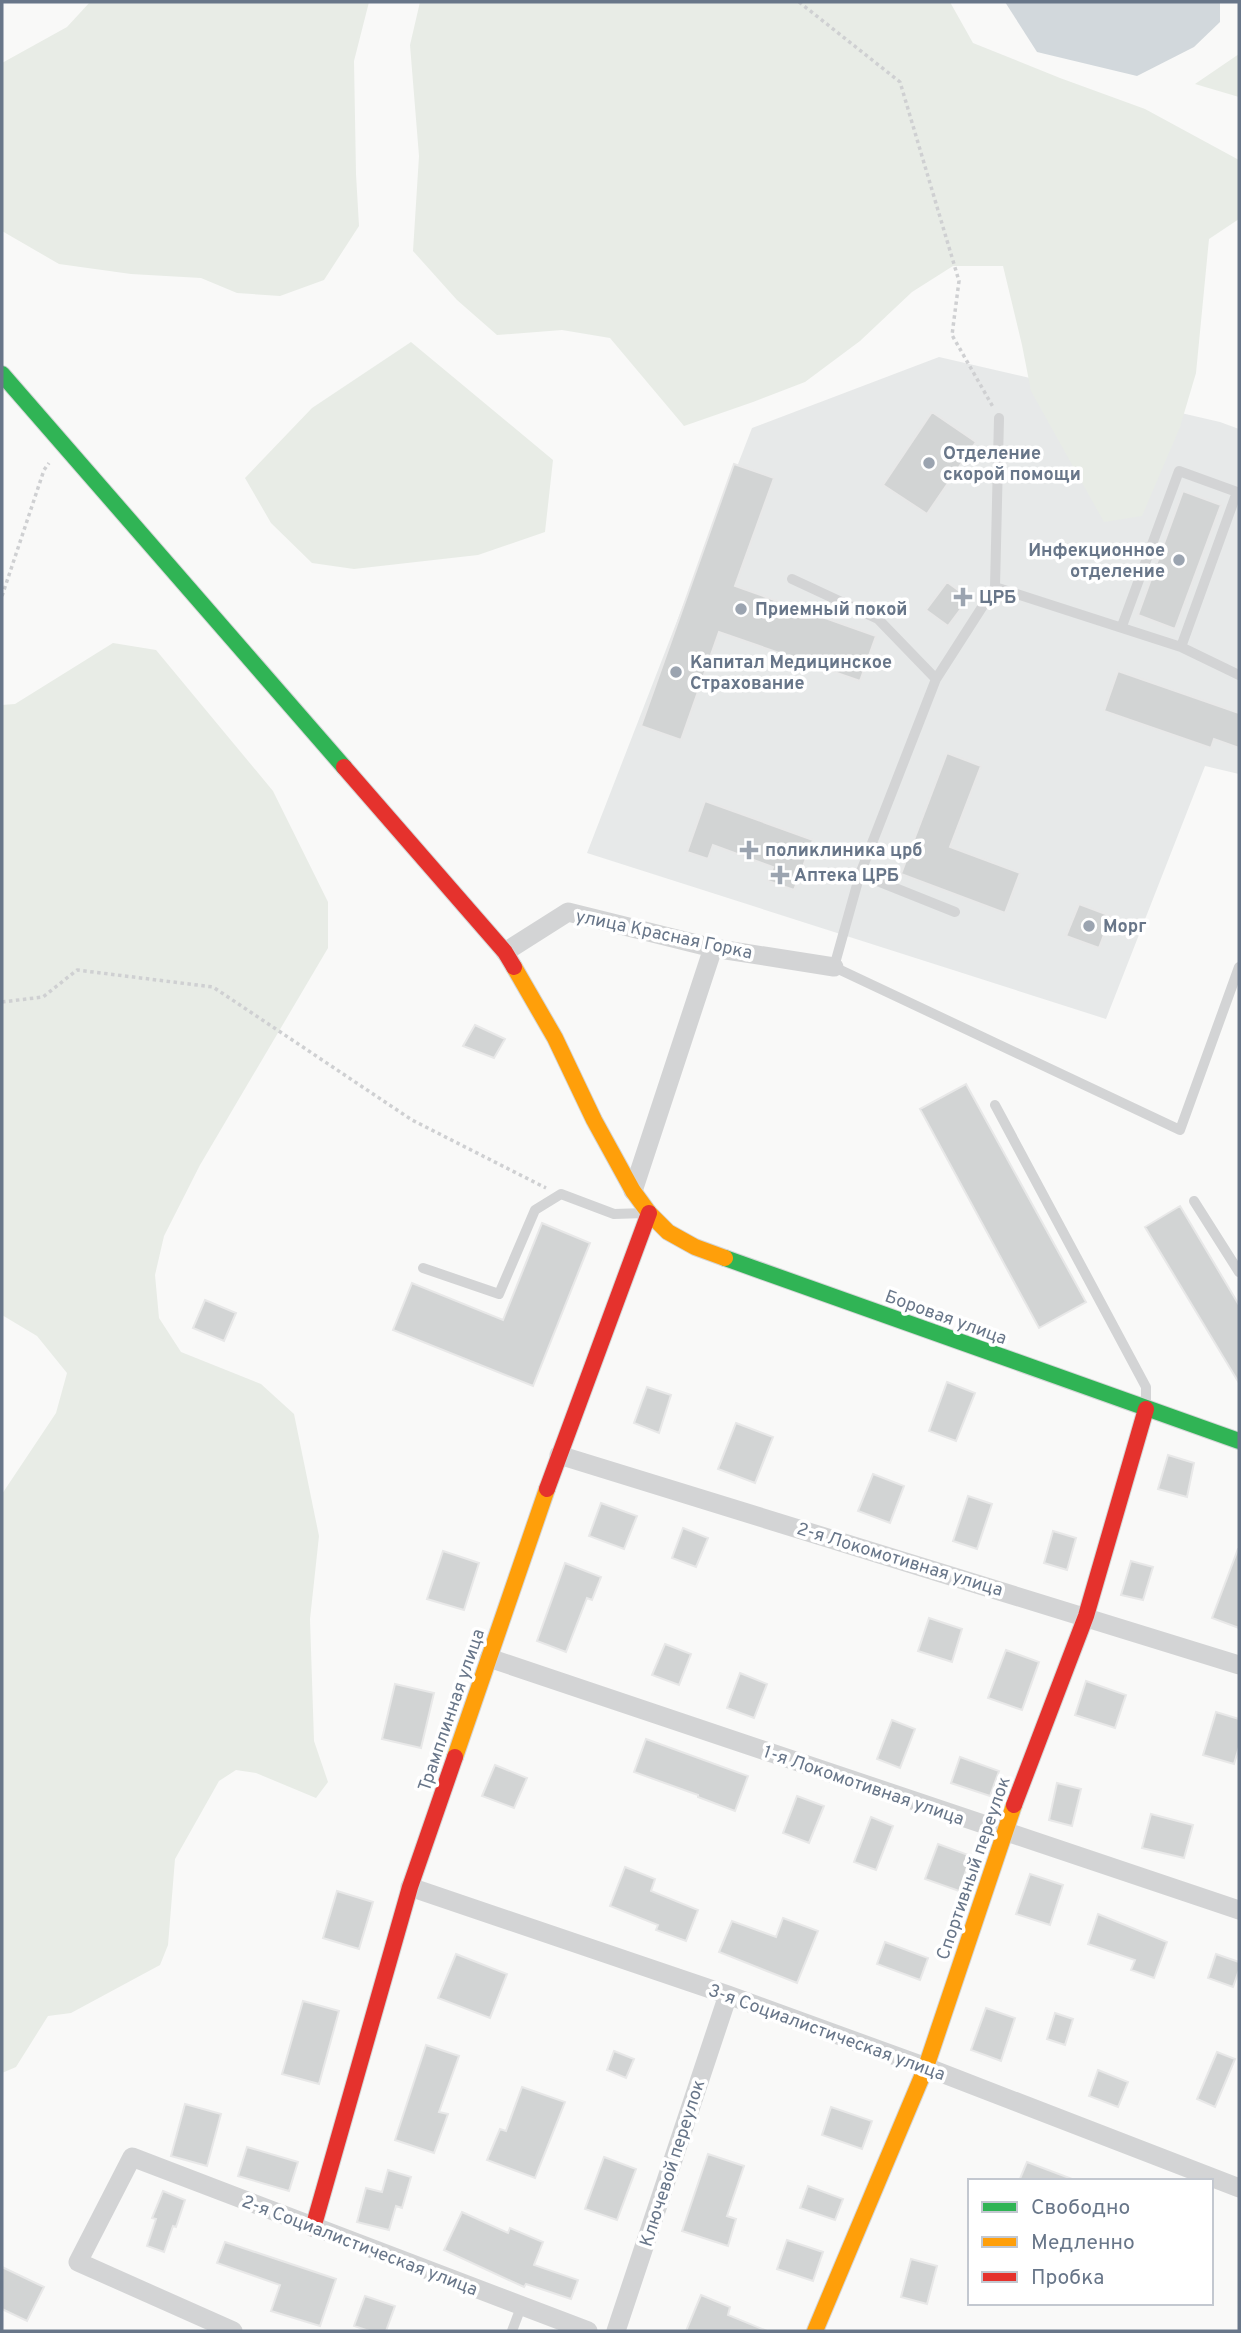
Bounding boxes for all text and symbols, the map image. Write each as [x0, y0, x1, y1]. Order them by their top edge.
place label: Отделение скорой помощи [943, 443, 1081, 487]
marker: Отделение скорой помощи [921, 455, 937, 471]
place label: Инфекционное отделение [1028, 540, 1165, 584]
marker: Инфекционное отделение [1171, 552, 1187, 568]
marker: ЦРБ [953, 587, 973, 607]
place label: ЦРБ [979, 587, 1016, 610]
place label: Приемный покой [755, 599, 907, 622]
marker: Приемный покой [733, 601, 749, 617]
place label: Капитал Медицинское Страхование [690, 652, 892, 696]
marker: Капитал Медицинское Страхование [668, 664, 684, 680]
marker: поликлиника црб [739, 840, 759, 860]
place label: поликлиника црб [765, 840, 923, 863]
place label: Аптека ЦРБ [794, 865, 899, 888]
marker: Аптека ЦРБ [772, 867, 788, 883]
street label: улица Красная Горка [573, 905, 754, 965]
place label: Морг [1103, 916, 1146, 939]
marker: Морг [1081, 918, 1097, 934]
street label: Боровая улица [881, 1286, 1010, 1351]
street label: 2-я Локомотивная улица [794, 1518, 1005, 1603]
street label: Трамплинная улица [414, 1626, 491, 1795]
street label: 1-я Локомотивная улица [760, 1741, 967, 1832]
street label: Спортивный переулок [932, 1774, 1017, 1963]
street label: 3-я Социалистическая улица [705, 1980, 948, 2087]
street label: Ключевой переулок [636, 2077, 711, 2250]
legend [968, 2179, 1213, 2305]
street label: 2-я Социалистическая улица [238, 2191, 481, 2302]
text: Свободно [1031, 2195, 1130, 2222]
text: Медленно [1031, 2230, 1135, 2257]
text: Пробка [1031, 2265, 1104, 2292]

